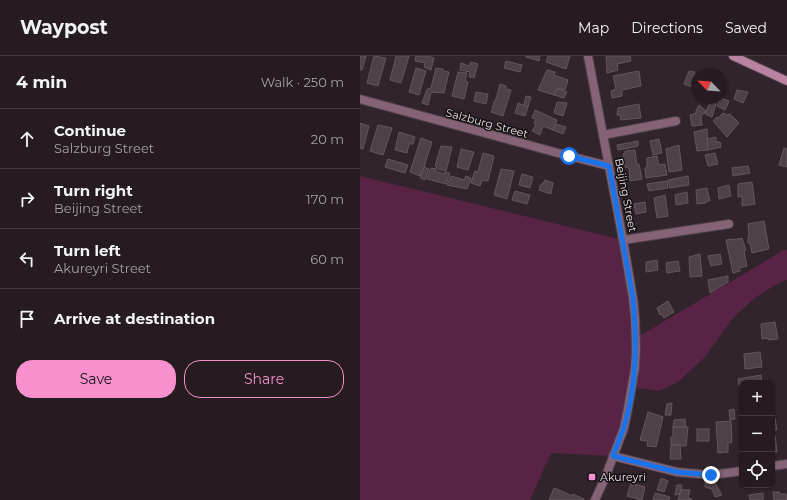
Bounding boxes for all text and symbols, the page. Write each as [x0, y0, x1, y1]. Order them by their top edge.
text: Waypost [20, 16, 108, 39]
text: Map [578, 19, 609, 37]
text: Directions [631, 19, 703, 37]
text: Saved [725, 19, 767, 37]
north arrow [691, 68, 727, 104]
text: 4 min [16, 72, 67, 92]
text: Walk · 250 m [261, 74, 344, 90]
street label: Salzburg Street [444, 105, 530, 141]
text: Continue [54, 121, 126, 140]
icon: ahead [16, 128, 38, 150]
text: 20 m [311, 131, 344, 147]
text: Salzburg Street [54, 140, 154, 156]
route start [560, 147, 578, 165]
street label: Beijing Street [612, 157, 640, 234]
text: Turn right [54, 181, 133, 200]
icon: right [16, 188, 38, 210]
text: 170 m [306, 191, 344, 207]
text: Beijing Street [54, 200, 143, 216]
text: Turn left [54, 241, 121, 260]
icon: left [16, 248, 38, 270]
text: 60 m [310, 251, 344, 267]
text: Akureyri Street [54, 260, 151, 276]
icon: arrive [16, 308, 38, 330]
text: Arrive at destination [54, 309, 215, 328]
button: Save [16, 360, 176, 398]
button: Share [184, 360, 344, 398]
map controls [739, 380, 775, 488]
button: + [739, 380, 775, 416]
button: − [739, 416, 775, 452]
button: locate [739, 452, 775, 488]
route end [702, 466, 720, 484]
place label: Akureyri [600, 470, 646, 484]
marker: Akureyri [587, 472, 597, 482]

